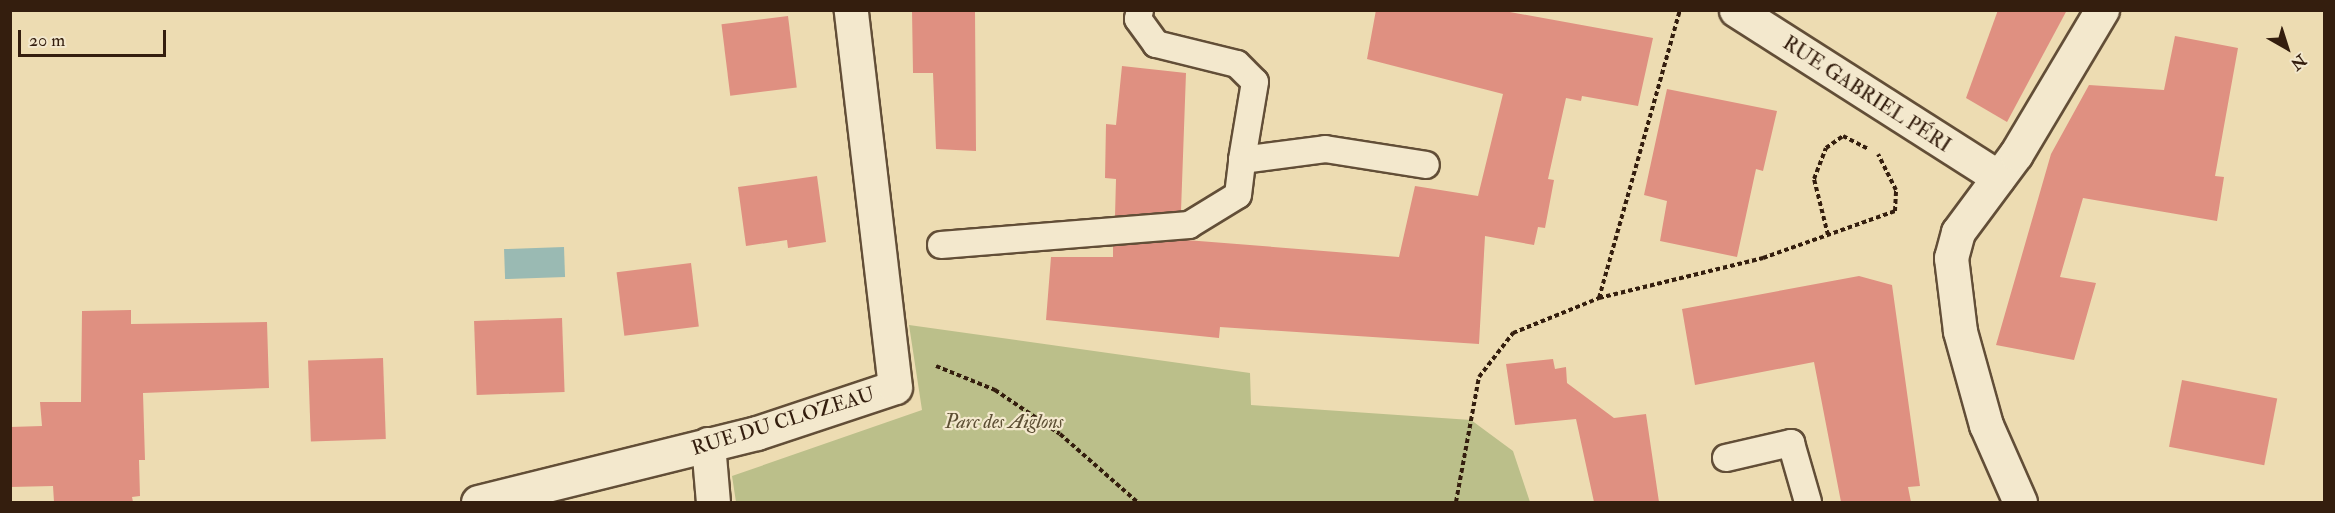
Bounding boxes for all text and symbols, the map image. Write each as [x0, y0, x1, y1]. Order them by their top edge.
scale bar [21, 18, 170, 56]
north arrow [2257, 18, 2317, 78]
text: 20 m [29, 29, 65, 52]
street label: RUE GABRIEL PÉRI [1778, 31, 1956, 157]
text: N [2286, 50, 2310, 74]
street label: RUE DU CLOZEAU [689, 382, 877, 460]
park label: Parc des Aiglons [945, 409, 1063, 433]

